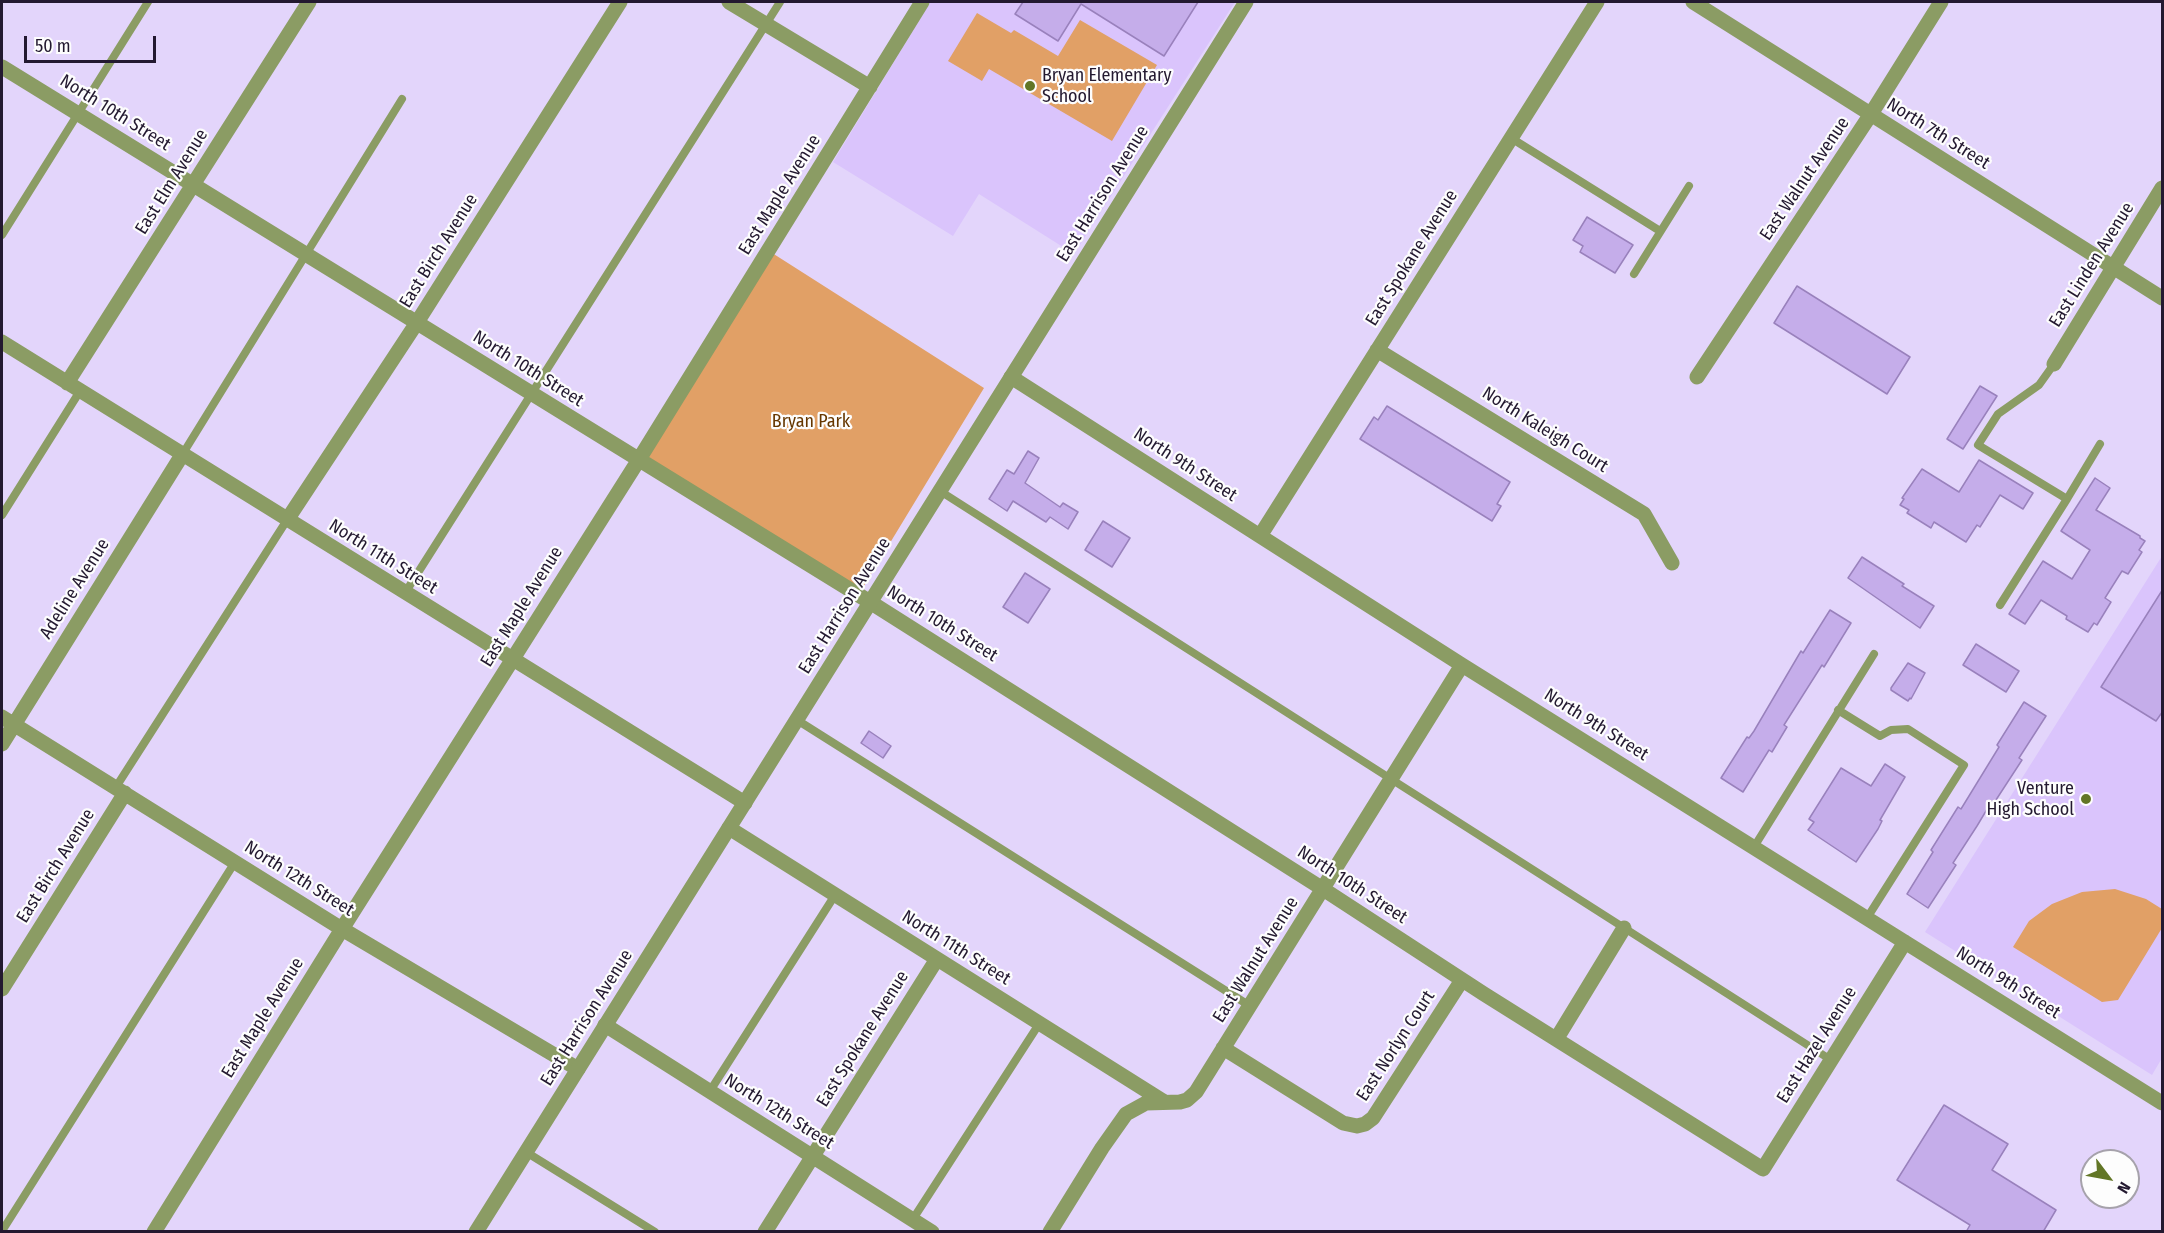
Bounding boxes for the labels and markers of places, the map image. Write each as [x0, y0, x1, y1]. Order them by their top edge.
place label: Bryan Elementary School [1042, 65, 1171, 107]
marker: Bryan Elementary School [1023, 79, 1037, 93]
place label: Venture High School [1987, 778, 2074, 820]
marker: Venture High School [2079, 792, 2093, 806]

